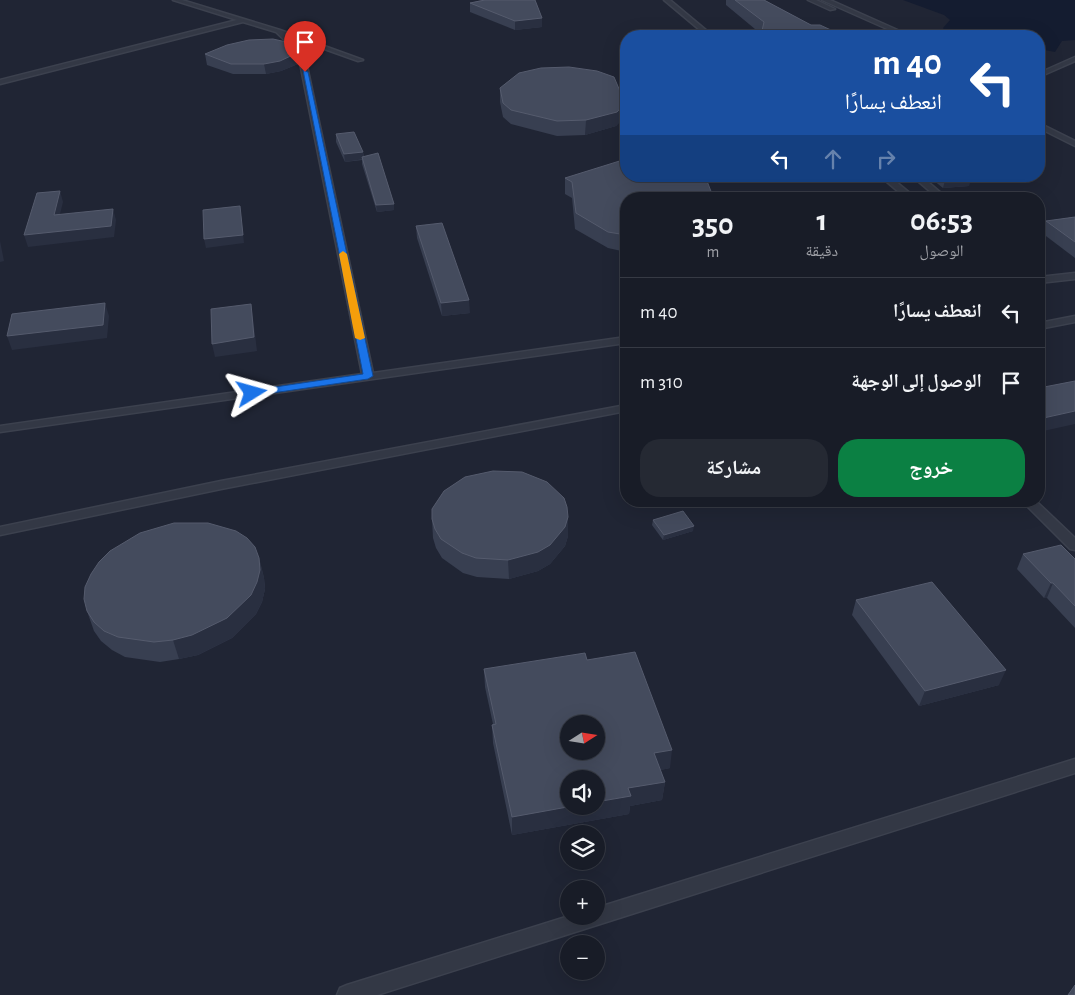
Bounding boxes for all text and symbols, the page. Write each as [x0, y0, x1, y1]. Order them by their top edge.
pin [284, 21, 326, 72]
icon: arrive [291, 28, 319, 56]
text: 40 m [873, 46, 942, 81]
icon: left [960, 50, 1025, 115]
text: انعطف يسارًا [845, 91, 942, 113]
icon: left [766, 145, 794, 173]
icon: ahead [819, 145, 847, 173]
icon: right [872, 145, 900, 173]
text: 1 [816, 206, 827, 236]
text: 06:53 [910, 206, 973, 236]
text: 350 [692, 210, 734, 240]
text: دقيقة [806, 243, 838, 259]
text: الوصول [919, 243, 964, 259]
text: m [706, 244, 719, 260]
icon: left [997, 299, 1025, 327]
text: انعطف يسارًا [893, 302, 982, 321]
text: 40 m [640, 303, 678, 322]
position arrow [225, 366, 277, 418]
icon: arrive [997, 369, 1025, 397]
text: الوصول إلى الوجهة [851, 372, 982, 391]
text: 310 m [640, 373, 683, 392]
button: مشاركة [640, 439, 828, 497]
button: خروج [838, 439, 1025, 497]
north arrow [560, 715, 605, 760]
map controls [560, 715, 605, 980]
button: sound [560, 770, 605, 815]
button: layers [560, 825, 605, 870]
button: + [560, 880, 605, 925]
button: − [560, 935, 605, 980]

